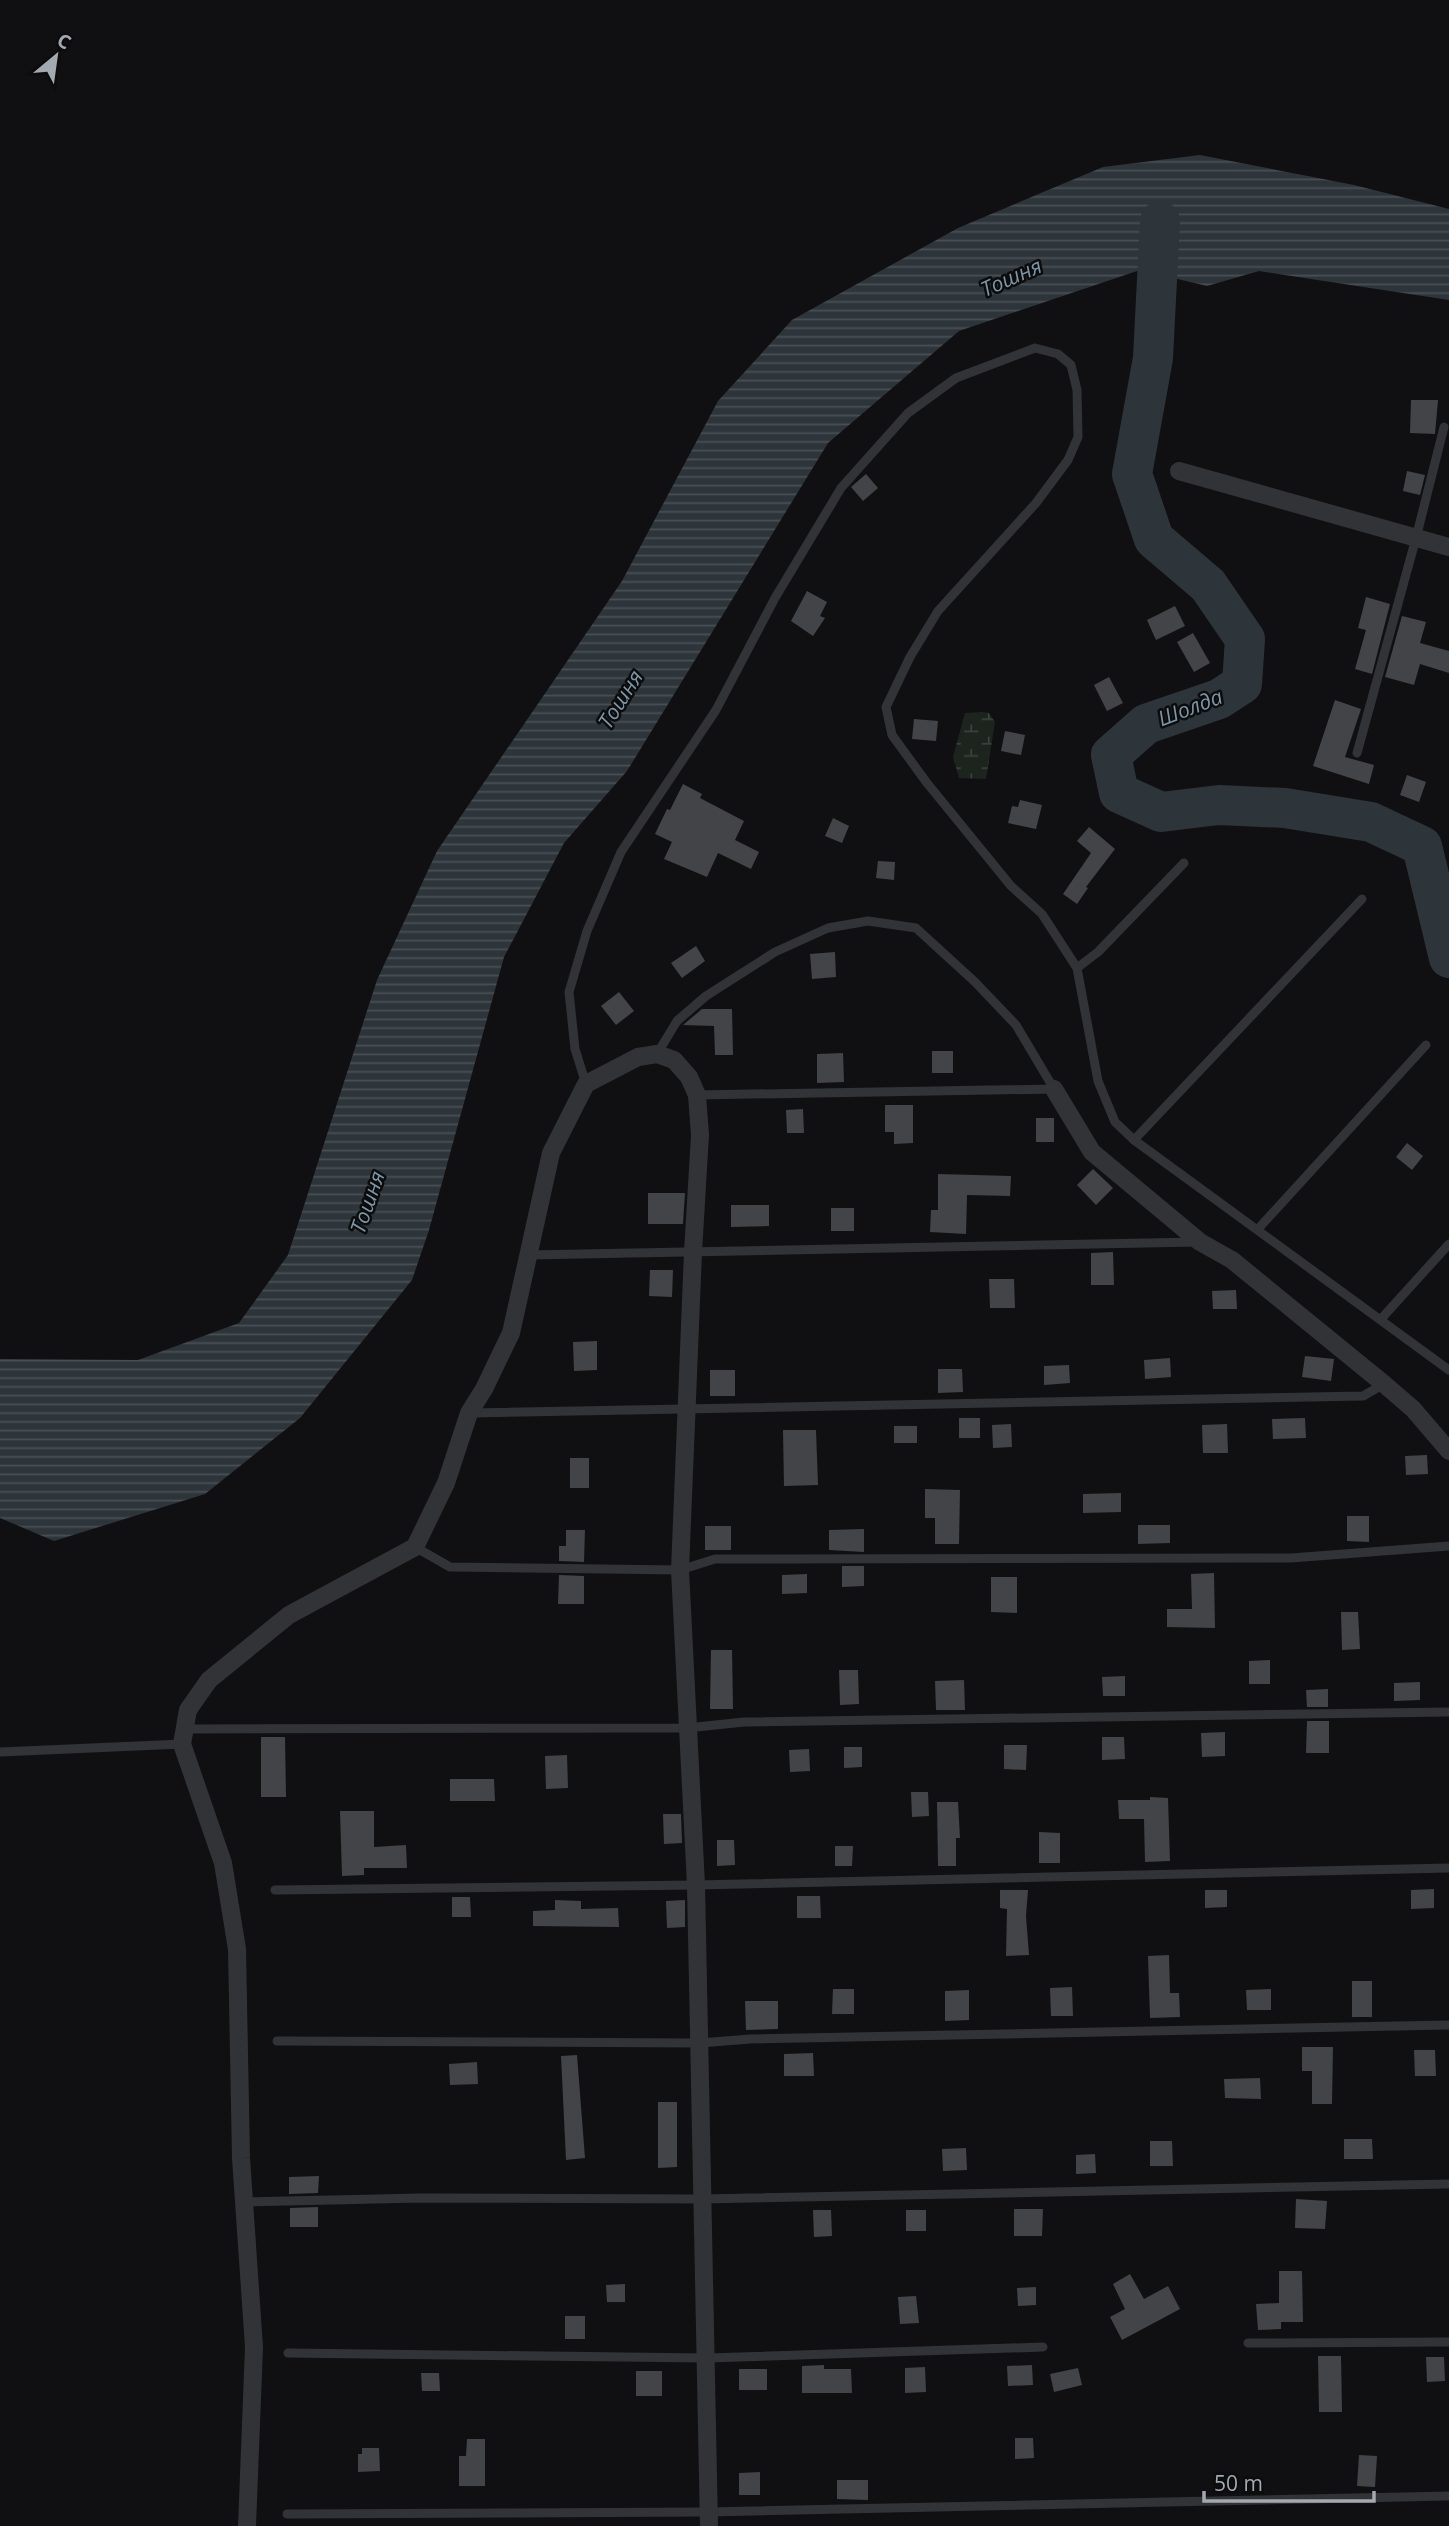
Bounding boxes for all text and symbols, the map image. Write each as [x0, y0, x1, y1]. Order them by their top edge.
north arrow [21, 21, 91, 91]
text: С [53, 27, 76, 55]
water label: Тошня [976, 251, 1046, 303]
water label: Тошня [591, 664, 649, 734]
water label: Шолда [1154, 682, 1226, 732]
water label: Тошня [343, 1167, 391, 1237]
scale bar [1204, 2460, 1374, 2504]
text: 50 m [1214, 2469, 1263, 2497]

